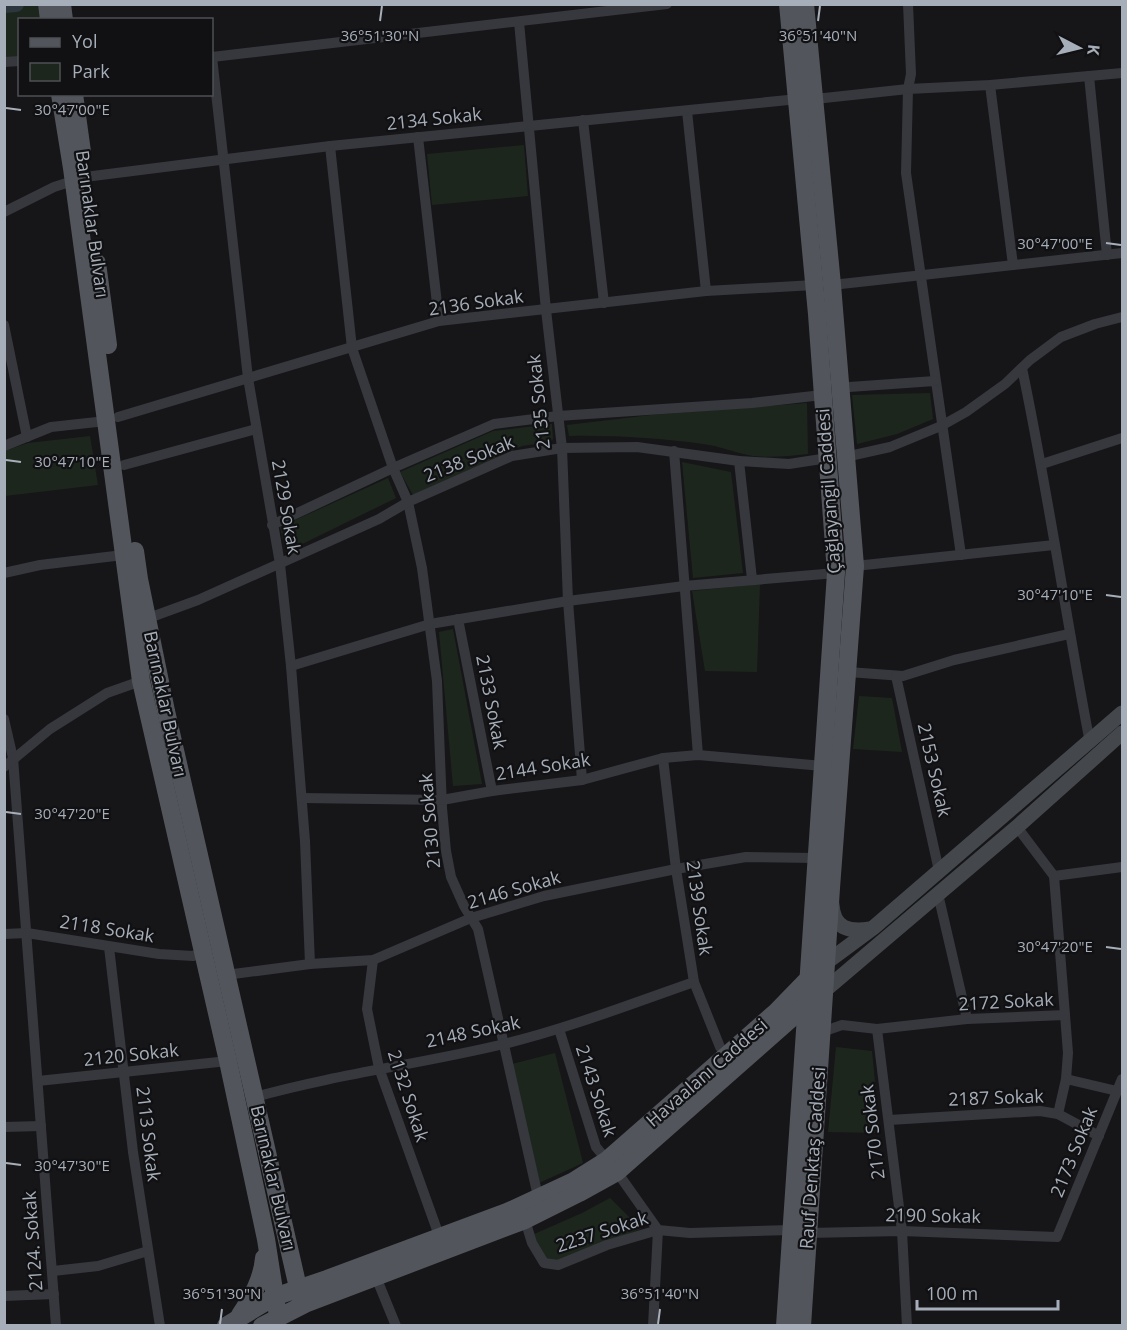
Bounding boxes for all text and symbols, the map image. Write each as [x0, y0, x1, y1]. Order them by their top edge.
legend [18, 18, 213, 96]
north arrow [1049, 18, 1109, 78]
text: 36°51'30"N [341, 25, 419, 45]
text: 36°51'40"N [779, 25, 857, 45]
text: Yol [72, 29, 97, 53]
text: K [1082, 43, 1105, 57]
text: Park [72, 59, 110, 83]
text: 30°47'00"E [34, 99, 110, 119]
street label: 2134 Sokak [385, 101, 483, 135]
street label: Barınaklar Bulvarı [71, 149, 115, 299]
text: 30°47'00"E [1017, 233, 1093, 253]
street label: 2136 Sokak [427, 283, 525, 321]
street label: 2135 Sokak [521, 353, 555, 451]
street label: Çağlayangil Caddesi [810, 408, 846, 575]
street label: 2138 Sokak [420, 429, 518, 487]
text: 30°47'10"E [34, 451, 110, 471]
street label: 2129 Sokak [267, 458, 307, 556]
text: 30°47'10"E [1017, 584, 1093, 604]
street label: Barınaklar Bulvarı [139, 629, 193, 779]
street label: 2133 Sokak [471, 653, 513, 751]
street label: 2153 Sokak [913, 721, 958, 820]
street label: 2144 Sokak [494, 747, 592, 785]
street label: 2130 Sokak [413, 772, 445, 870]
text: 30°47'20"E [34, 803, 110, 823]
street label: 2139 Sokak [681, 859, 719, 957]
street label: 2146 Sokak [465, 864, 563, 914]
street label: 2118 Sokak [58, 909, 157, 947]
text: 30°47'20"E [1017, 936, 1093, 956]
street label: 2172 Sokak [958, 986, 1055, 1015]
street label: 2148 Sokak [424, 1009, 522, 1053]
street label: Havaalanı Caddesi [640, 1013, 772, 1132]
street label: 2120 Sokak [82, 1037, 180, 1071]
street label: 2143 Sokak [571, 1042, 623, 1140]
street label: 2132 Sokak [383, 1047, 435, 1145]
street label: Rauf Denktaş Caddesi [794, 1066, 830, 1250]
street label: 2170 Sokak [854, 1083, 890, 1181]
street label: 2187 Sokak [948, 1083, 1045, 1111]
street label: 2113 Sokak [131, 1085, 167, 1183]
street label: 2173 Sokak [1044, 1102, 1102, 1200]
street label: Barınaklar Bulvarı [246, 1103, 302, 1253]
text: 30°47'30"E [34, 1155, 110, 1175]
street label: 2124. Sokak [16, 1190, 47, 1292]
street label: 2190 Sokak [885, 1202, 981, 1228]
street label: 2237 Sokak [553, 1205, 651, 1257]
scale bar [917, 1273, 1058, 1311]
text: 100 m [926, 1281, 978, 1305]
text: 36°51'30"N [183, 1283, 261, 1303]
text: 36°51'40"N [621, 1283, 699, 1303]

